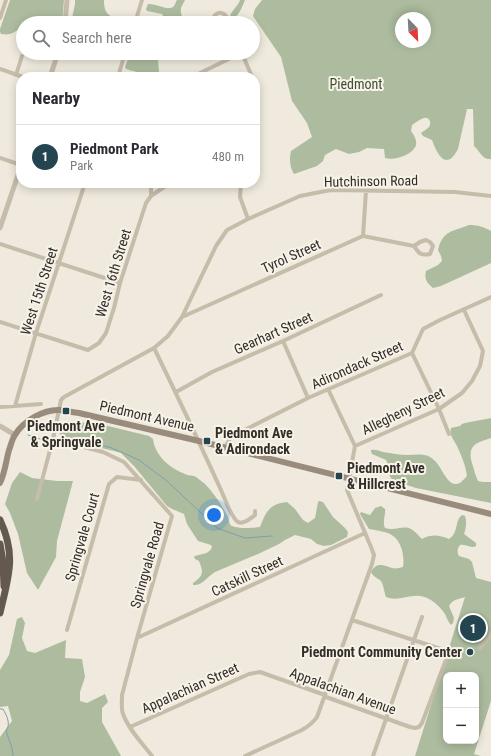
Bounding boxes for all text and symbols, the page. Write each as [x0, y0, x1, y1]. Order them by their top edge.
north arrow [395, 12, 431, 48]
search box [16, 16, 260, 60]
icon: search [30, 27, 52, 49]
text: Search here [62, 29, 132, 47]
park label: Piedmont [330, 76, 382, 92]
text: Nearby [32, 88, 80, 108]
text: Piedmont Park [70, 140, 159, 158]
text: 1 [42, 149, 48, 164]
text: 480 m [212, 149, 244, 164]
text: Park [70, 158, 93, 173]
street label: Hutchinson Road [324, 172, 418, 190]
street label: West 16th Street [92, 227, 134, 319]
street label: Tyrol Street [259, 236, 323, 276]
street label: West 15th Street [17, 245, 61, 337]
street label: Gearhart Street [231, 309, 315, 357]
street label: Adirondack Street [309, 338, 405, 392]
street label: Allegheny Street [359, 384, 447, 438]
street label: Piedmont Avenue [98, 397, 196, 435]
marker: Piedmont Ave & Springvale [61, 406, 71, 416]
place label: Piedmont Ave & Springvale [27, 418, 105, 450]
place label: Piedmont Ave & Adirondack [215, 425, 293, 457]
marker: Piedmont Ave & Adirondack [202, 436, 212, 446]
place label: Piedmont Ave & Hillcrest [347, 460, 425, 492]
marker: Piedmont Ave & Hillcrest [334, 471, 344, 481]
street label: Springvale Court [62, 491, 102, 583]
your location [204, 505, 224, 525]
street label: Springvale Road [127, 520, 167, 610]
street label: Catskill Street [209, 552, 285, 600]
pin: 1 [460, 613, 486, 643]
place label: Piedmont Community Center [301, 644, 462, 660]
marker: Piedmont Community Center [465, 647, 475, 657]
street label: Appalachian Street [139, 659, 241, 717]
street label: Appalachian Avenue [288, 664, 399, 718]
map controls [443, 672, 479, 744]
button: + [443, 672, 479, 708]
button: − [443, 708, 479, 744]

